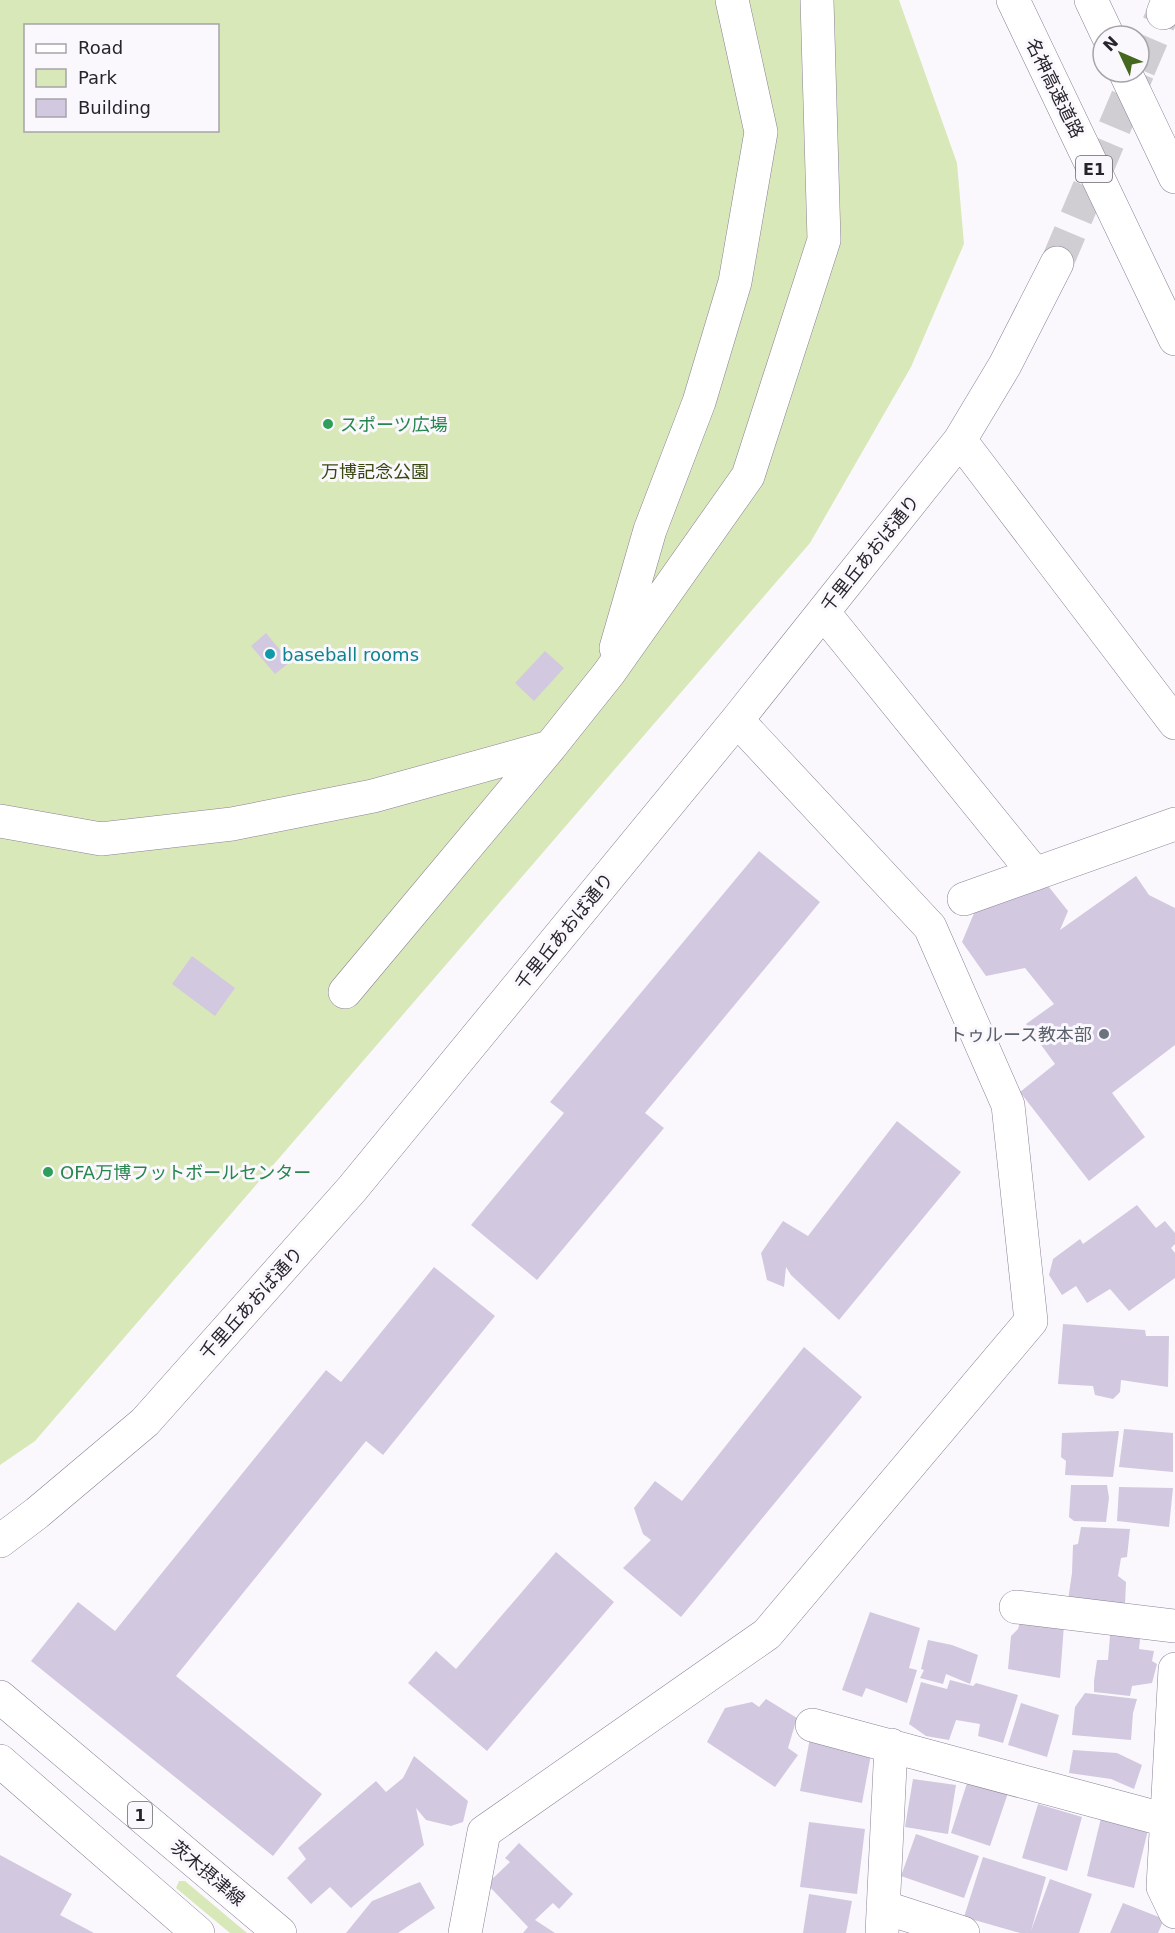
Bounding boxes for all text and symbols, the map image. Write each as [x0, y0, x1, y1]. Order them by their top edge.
legend [24, 24, 219, 132]
north arrow [1091, 24, 1151, 84]
text: N [1099, 33, 1122, 55]
street label: 名神高速道路 [1022, 35, 1088, 141]
text: Road [78, 37, 123, 58]
text: Park [78, 67, 117, 88]
text: Building [78, 97, 151, 118]
road number: E1 [1076, 156, 1112, 182]
place label: スポーツ広場 [340, 414, 448, 435]
marker: スポーツ広場 [321, 417, 335, 431]
park label: 万博記念公園 [321, 461, 429, 482]
street label: 千里丘あおば通り [817, 490, 923, 616]
place label: baseball rooms [282, 644, 419, 665]
marker: baseball rooms [263, 647, 277, 661]
street label: 千里丘あおば通り [511, 868, 617, 994]
place label: トゥルース教本部 [949, 1024, 1092, 1045]
marker: トゥルース教本部 [1097, 1027, 1111, 1041]
place label: OFA万博フットボールセンター [60, 1162, 311, 1183]
marker: OFA万博フットボールセンター [41, 1165, 55, 1179]
street label: 千里丘あおば通り [195, 1242, 307, 1364]
road number: 1 [128, 1802, 152, 1828]
street label: 茨木摂津線 [167, 1836, 249, 1910]

